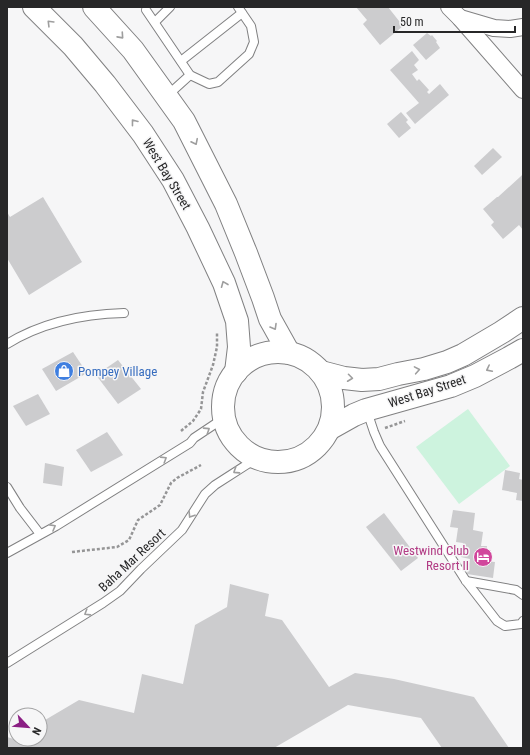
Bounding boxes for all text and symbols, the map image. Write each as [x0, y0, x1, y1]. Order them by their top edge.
scale bar [394, 8, 515, 34]
text: 50 m [400, 15, 424, 29]
one-way arrow [47, 20, 55, 28]
one-way arrow [116, 31, 123, 39]
one-way arrow [131, 120, 138, 127]
street label: West Bay Street [140, 136, 194, 213]
one-way arrow [190, 138, 198, 146]
one-way arrow [221, 281, 229, 289]
one-way arrow [270, 323, 277, 330]
shop icon: Pompey Village [53, 360, 75, 382]
place label: Pompey Village [78, 364, 157, 379]
one-way arrow [486, 364, 493, 371]
one-way arrow [414, 367, 420, 375]
street label: West Bay Street [386, 371, 468, 411]
one-way arrow [347, 374, 353, 383]
one-way arrow [202, 428, 209, 435]
one-way arrow [160, 457, 167, 464]
one-way arrow [233, 467, 240, 474]
one-way arrow [189, 511, 196, 518]
one-way arrow [49, 525, 56, 532]
street label: Baha Mar Resort [96, 525, 168, 595]
place label: Westwind Club Resort II [393, 543, 469, 573]
hotel icon: Westwind Club Resort II [472, 546, 494, 568]
one-way arrow [84, 608, 91, 616]
north arrow [8, 707, 48, 747]
text: N [29, 725, 44, 737]

